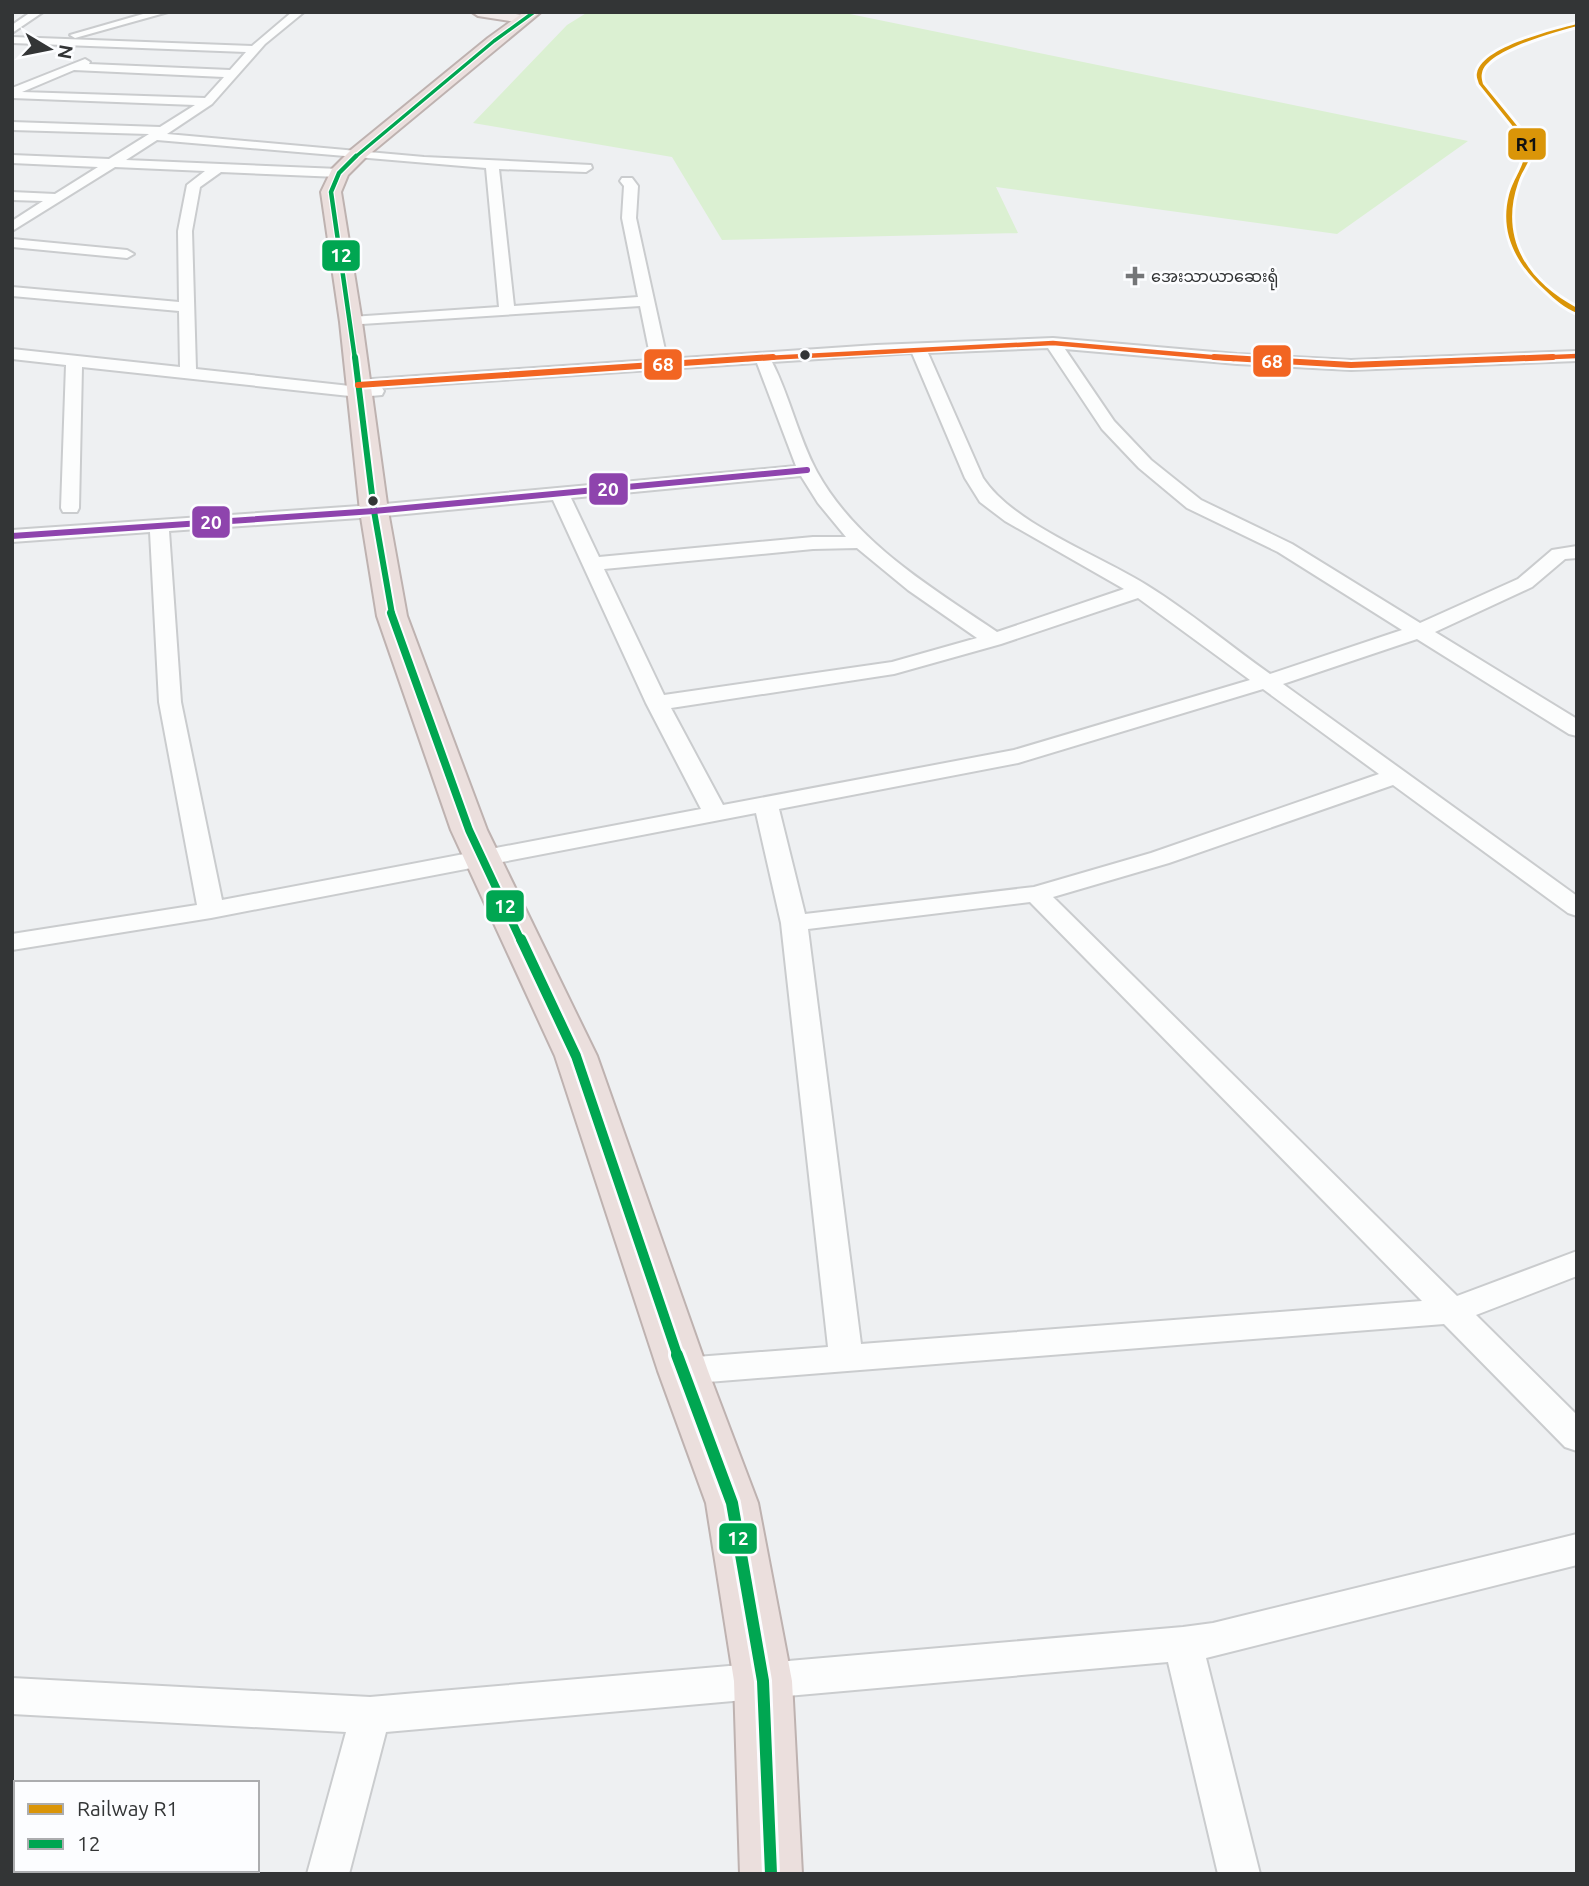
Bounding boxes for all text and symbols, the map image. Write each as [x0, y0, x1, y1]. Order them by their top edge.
north arrow [14, 14, 84, 84]
text: N [54, 43, 78, 61]
line badge: R1 [1507, 127, 1547, 161]
text: R1 [1515, 133, 1539, 155]
line badge: 12 [321, 239, 361, 272]
text: 12 [330, 244, 352, 266]
marker: အေးသာယာဆေးရုံ [1125, 266, 1145, 286]
place label: အေးသာယာဆေးရုံ [1151, 267, 1278, 291]
line badge: 68 [1252, 344, 1292, 378]
line badge: 68 [643, 348, 683, 381]
unlabelled marker [798, 348, 812, 362]
text: 68 [1261, 350, 1283, 372]
text: 68 [652, 353, 674, 375]
line badge: 20 [588, 472, 629, 506]
text: 20 [597, 478, 619, 500]
unlabelled marker [366, 494, 380, 508]
line badge: 20 [191, 505, 231, 539]
text: 20 [200, 511, 222, 533]
line badge: 12 [485, 889, 525, 923]
text: 12 [494, 895, 516, 917]
line badge: 12 [718, 1522, 758, 1555]
text: 12 [727, 1527, 749, 1549]
legend [14, 1781, 259, 1872]
text: Railway R1 [77, 1796, 178, 1820]
text: 12 [77, 1831, 101, 1855]

